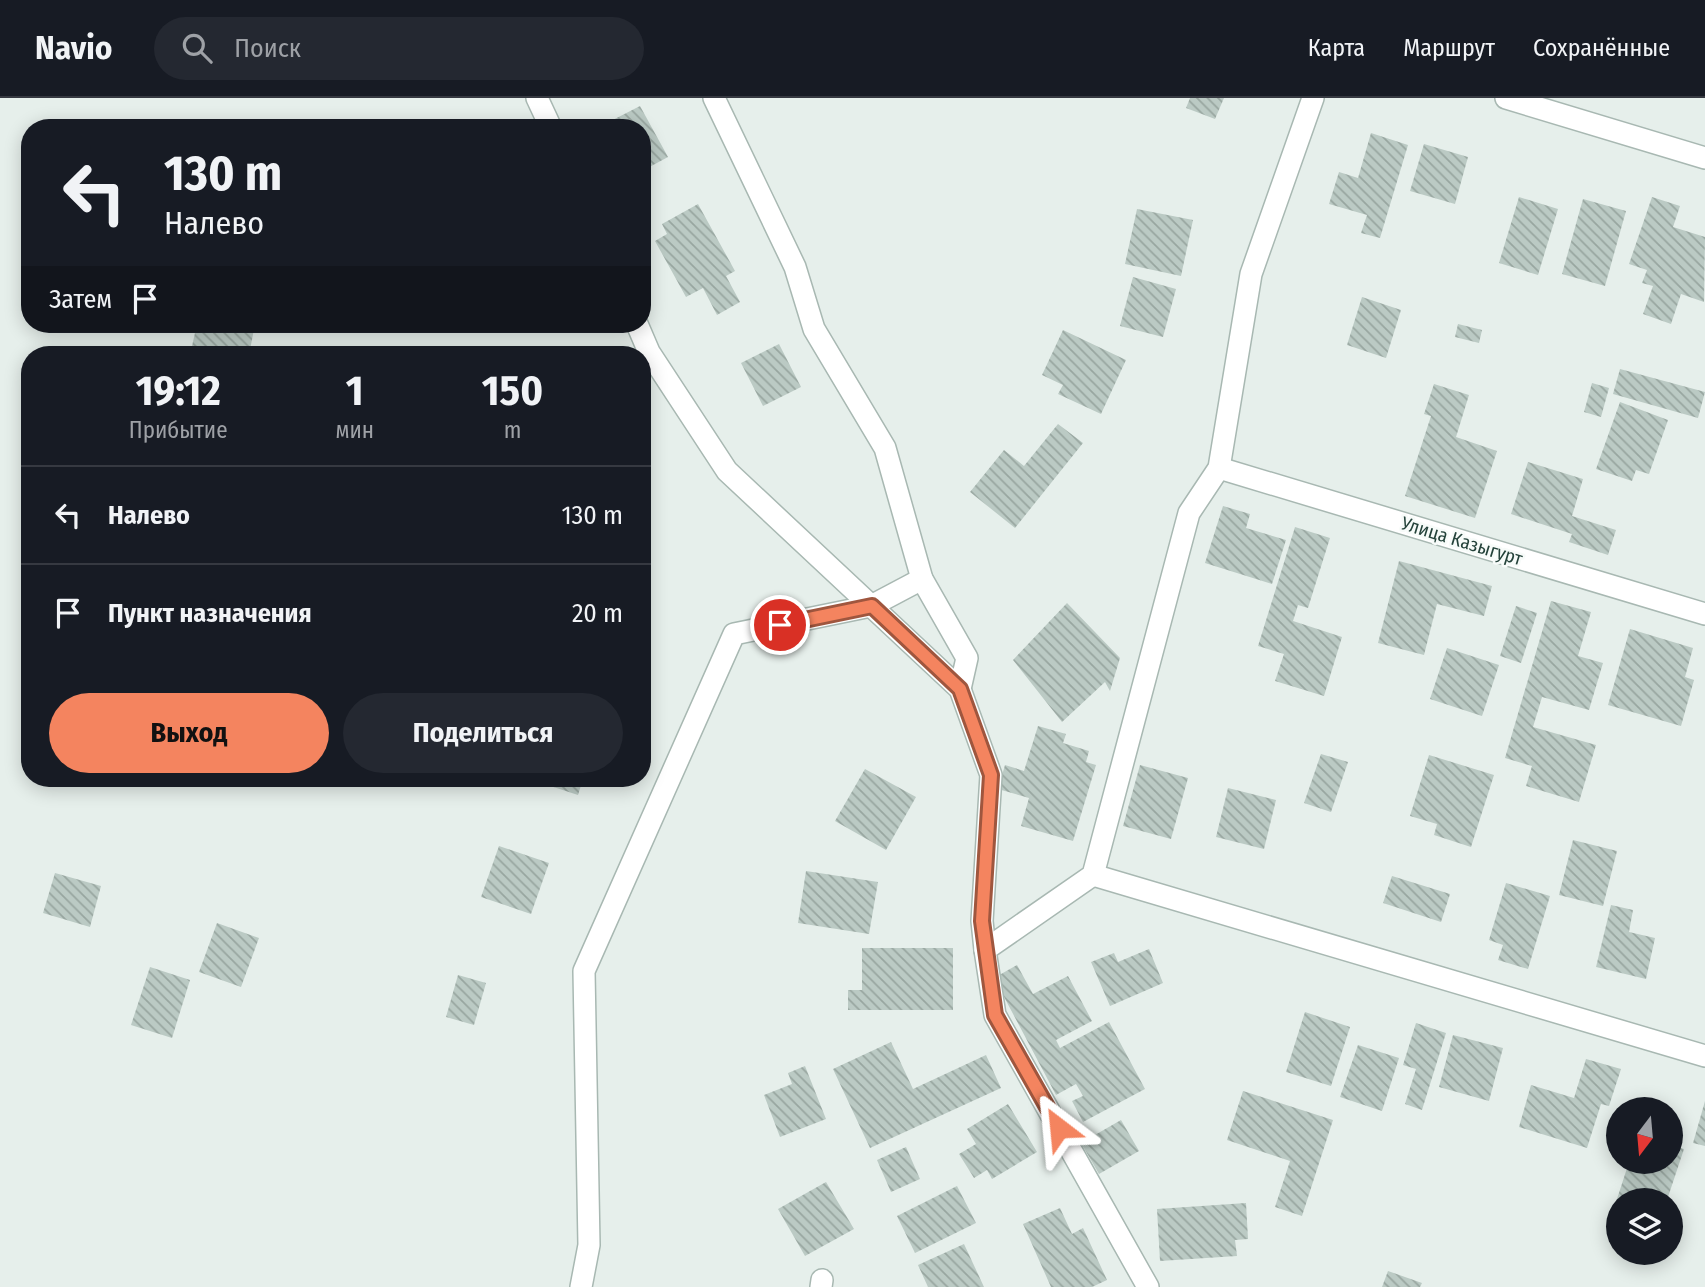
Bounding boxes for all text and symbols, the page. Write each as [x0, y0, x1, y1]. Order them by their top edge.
search box [154, 17, 644, 80]
text: Navio [35, 28, 112, 68]
icon: search [178, 29, 216, 67]
text: Поиск [234, 33, 301, 64]
text: Карта [1308, 34, 1365, 62]
text: Маршрут [1403, 34, 1495, 62]
text: Сохранённые [1533, 34, 1670, 62]
text: 130 m [164, 144, 282, 203]
icon: left [49, 147, 140, 238]
text: Налево [164, 204, 264, 242]
icon: arrive [126, 280, 164, 318]
text: Затем [49, 284, 112, 315]
text: 19:12 [136, 366, 221, 416]
text: 1 [346, 366, 364, 416]
text: 150 [482, 366, 543, 416]
text: Прибытие [129, 416, 228, 444]
text: мин [335, 416, 374, 444]
text: m [504, 416, 521, 444]
icon: left [49, 496, 87, 534]
text: Налево [108, 500, 190, 531]
text: 130 m [561, 500, 623, 531]
street label: Улица Казыгурт [1398, 511, 1526, 570]
icon: arrive [49, 594, 87, 632]
pin [750, 595, 810, 655]
text: Пункт назначения [108, 598, 312, 629]
text: 20 m [572, 598, 623, 629]
icon: arrive [761, 606, 799, 644]
button: Выход [49, 693, 329, 773]
button: Поделиться [343, 693, 623, 773]
position arrow [1022, 1091, 1096, 1165]
north arrow [1606, 1097, 1684, 1174]
map controls [1606, 1097, 1683, 1265]
button: layers [1606, 1188, 1683, 1265]

